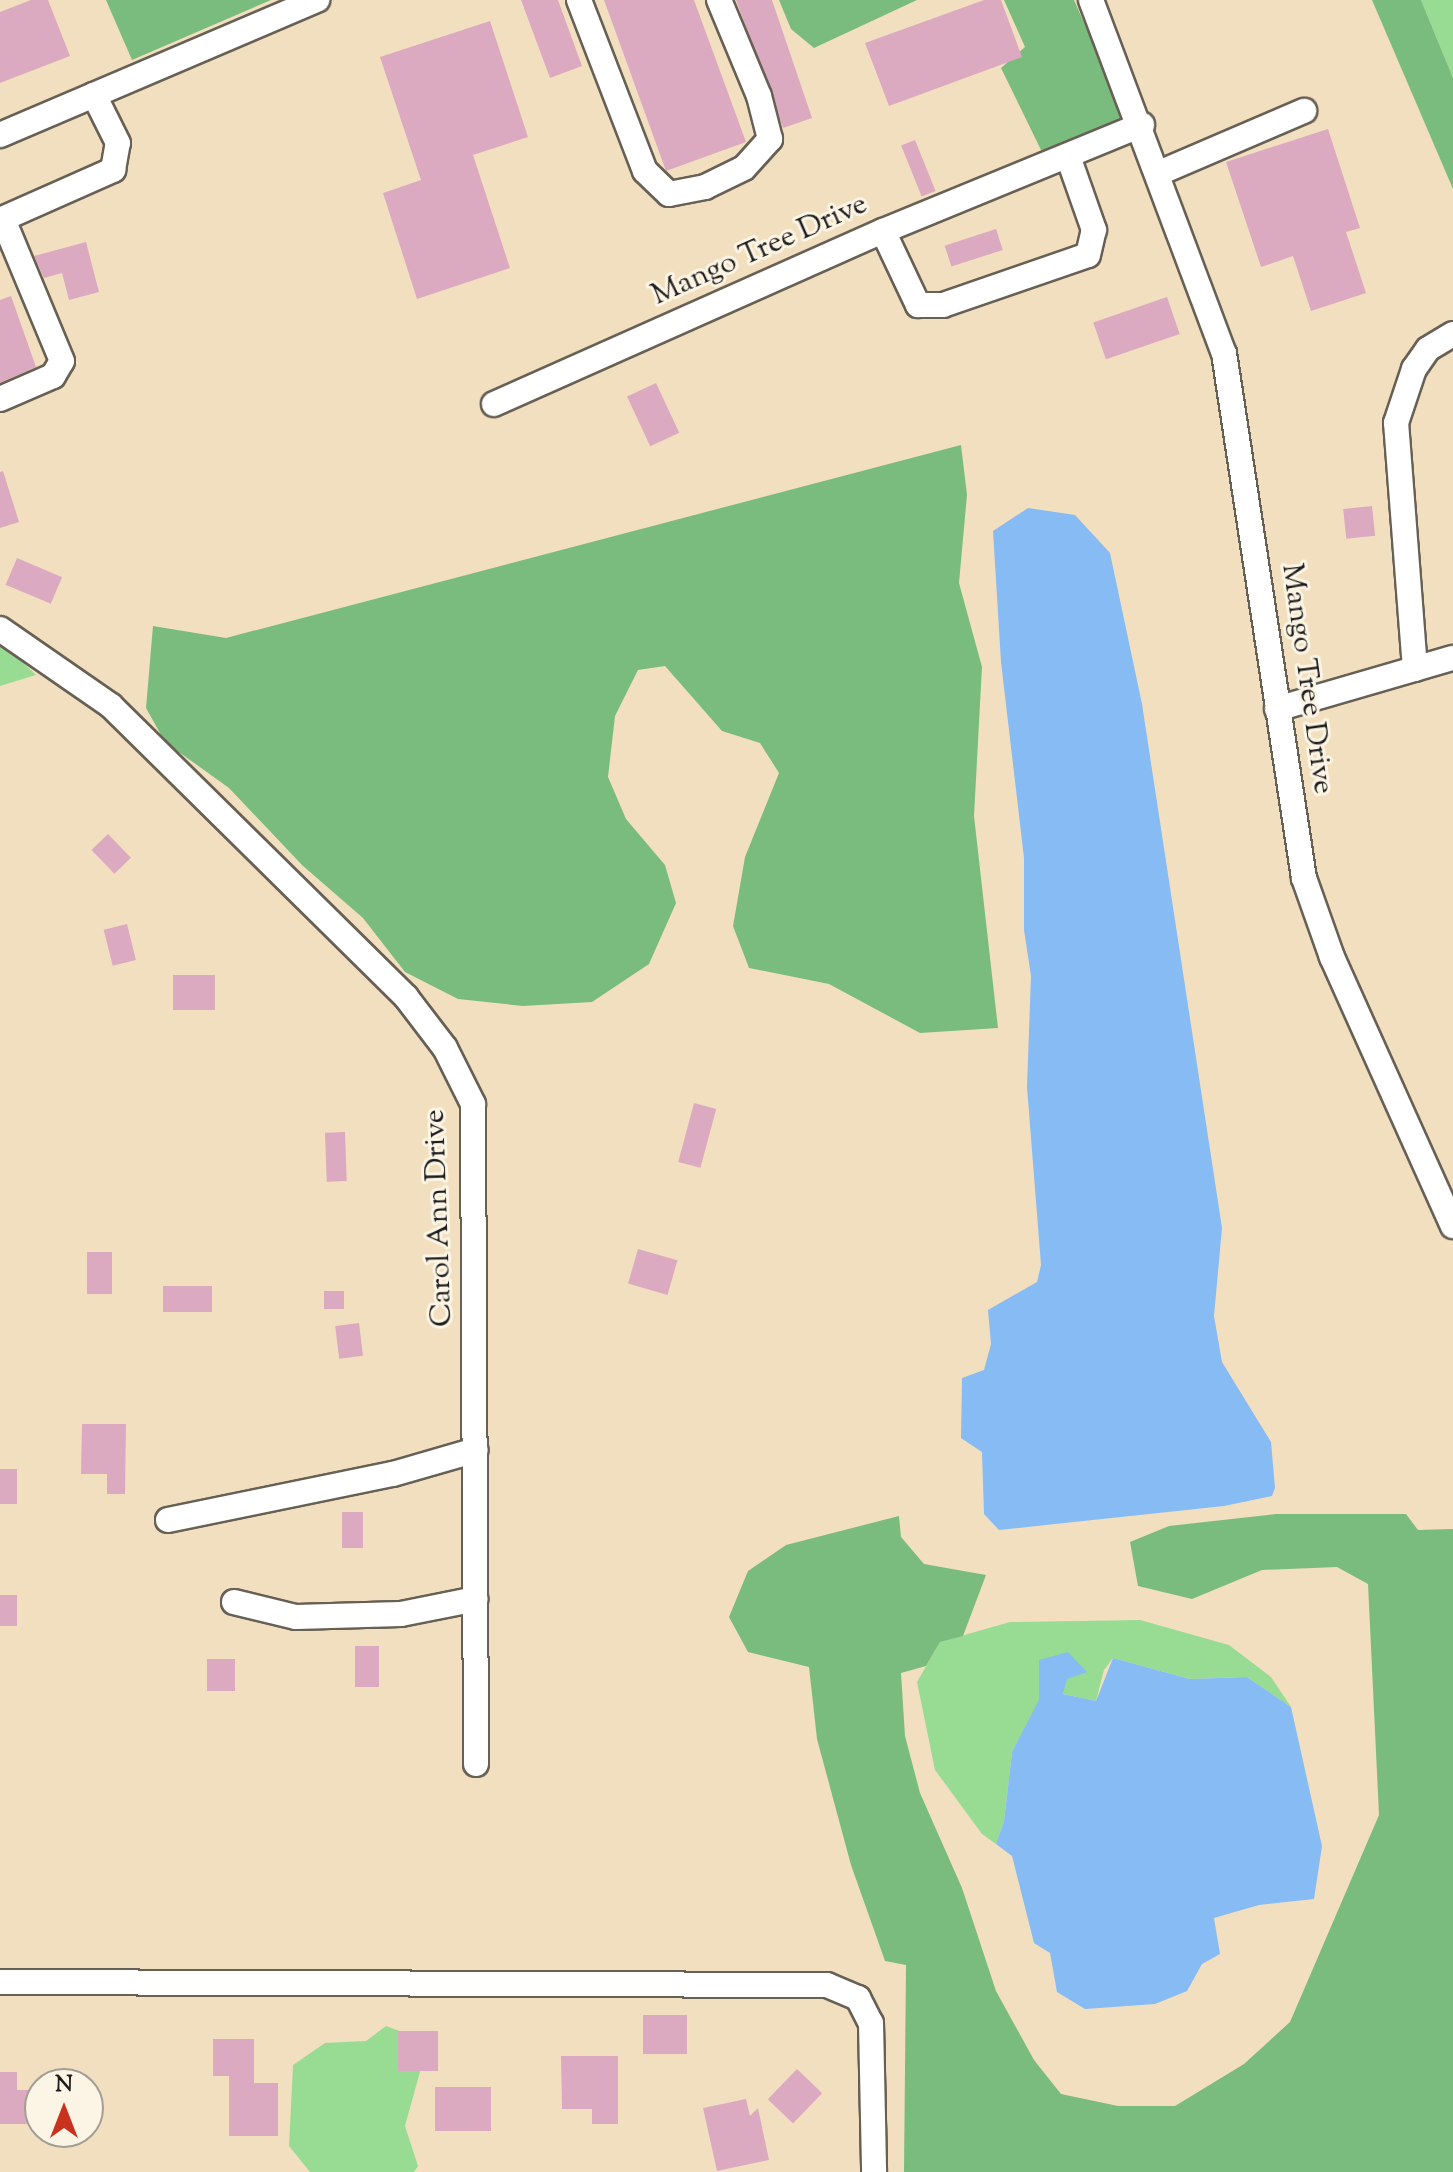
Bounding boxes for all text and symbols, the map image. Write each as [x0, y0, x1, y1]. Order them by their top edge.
street label: Mango Tree Drive [647, 187, 873, 315]
street label: Mango Tree Drive [1272, 561, 1340, 797]
street label: Carol Ann Drive [418, 1109, 462, 1327]
north arrow [24, 2068, 104, 2148]
text: N [55, 2070, 73, 2102]

